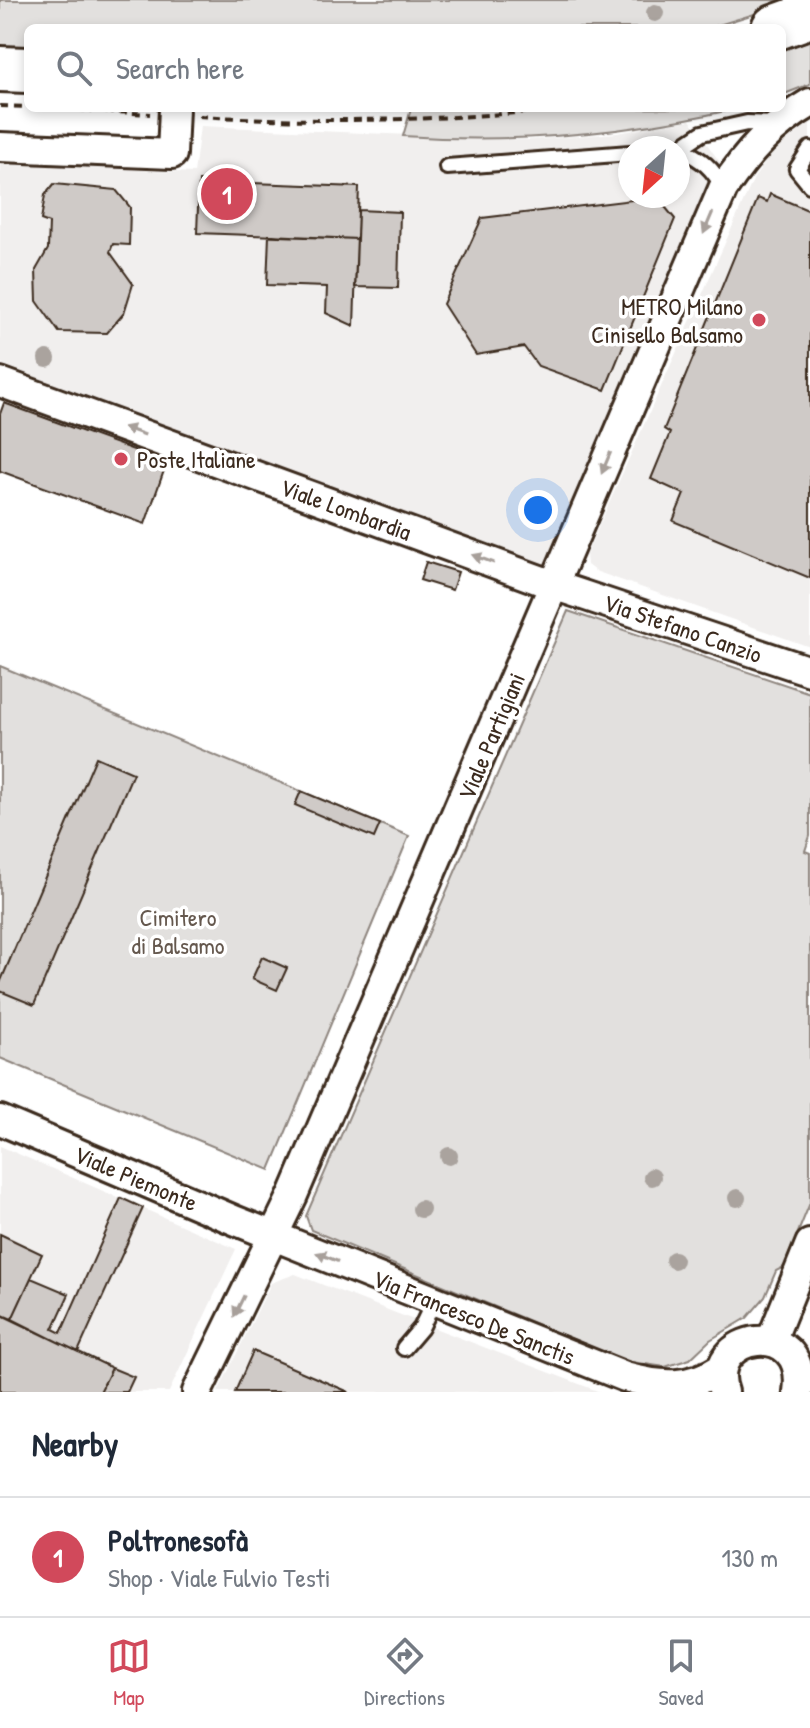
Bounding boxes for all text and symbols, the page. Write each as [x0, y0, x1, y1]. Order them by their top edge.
search box [24, 24, 786, 112]
icon: search [52, 46, 96, 90]
text: Search here [116, 48, 244, 88]
north arrow [618, 136, 690, 208]
pin: 1 [201, 164, 253, 224]
one-way arrow [702, 212, 715, 235]
place label: METRO Milano Cinisello Balsamo [591, 290, 743, 350]
marker: METRO Milano Cinisello Balsamo [750, 311, 768, 329]
one-way arrow [121, 424, 145, 437]
place label: Poste Italiane [137, 443, 256, 475]
marker: Poste Italiane [112, 450, 130, 468]
one-way arrow [600, 451, 613, 475]
street label: Viale Lombardia [276, 470, 416, 548]
your location [518, 490, 558, 530]
one-way arrow [471, 552, 495, 565]
street label: Via Stefano Canzio [600, 586, 767, 670]
street label: Viale Partigiani [450, 667, 532, 805]
park label: Cimitero di Balsamo [132, 901, 225, 961]
street label: Viale Piemonte [70, 1138, 203, 1218]
one-way arrow [315, 1251, 339, 1264]
street label: Via Francesco De Sanctis [368, 1262, 580, 1372]
one-way arrow [232, 1294, 245, 1317]
text: Nearby [32, 1421, 118, 1467]
text: Poltronesofà [108, 1520, 248, 1560]
text: 1 [53, 1540, 63, 1575]
text: 130 m [722, 1540, 778, 1575]
text: Shop · Viale Fulvio Testi [108, 1560, 331, 1595]
tab: Map [107, 1634, 151, 1712]
tab: Directions [364, 1634, 445, 1712]
tab: Saved [658, 1634, 703, 1712]

